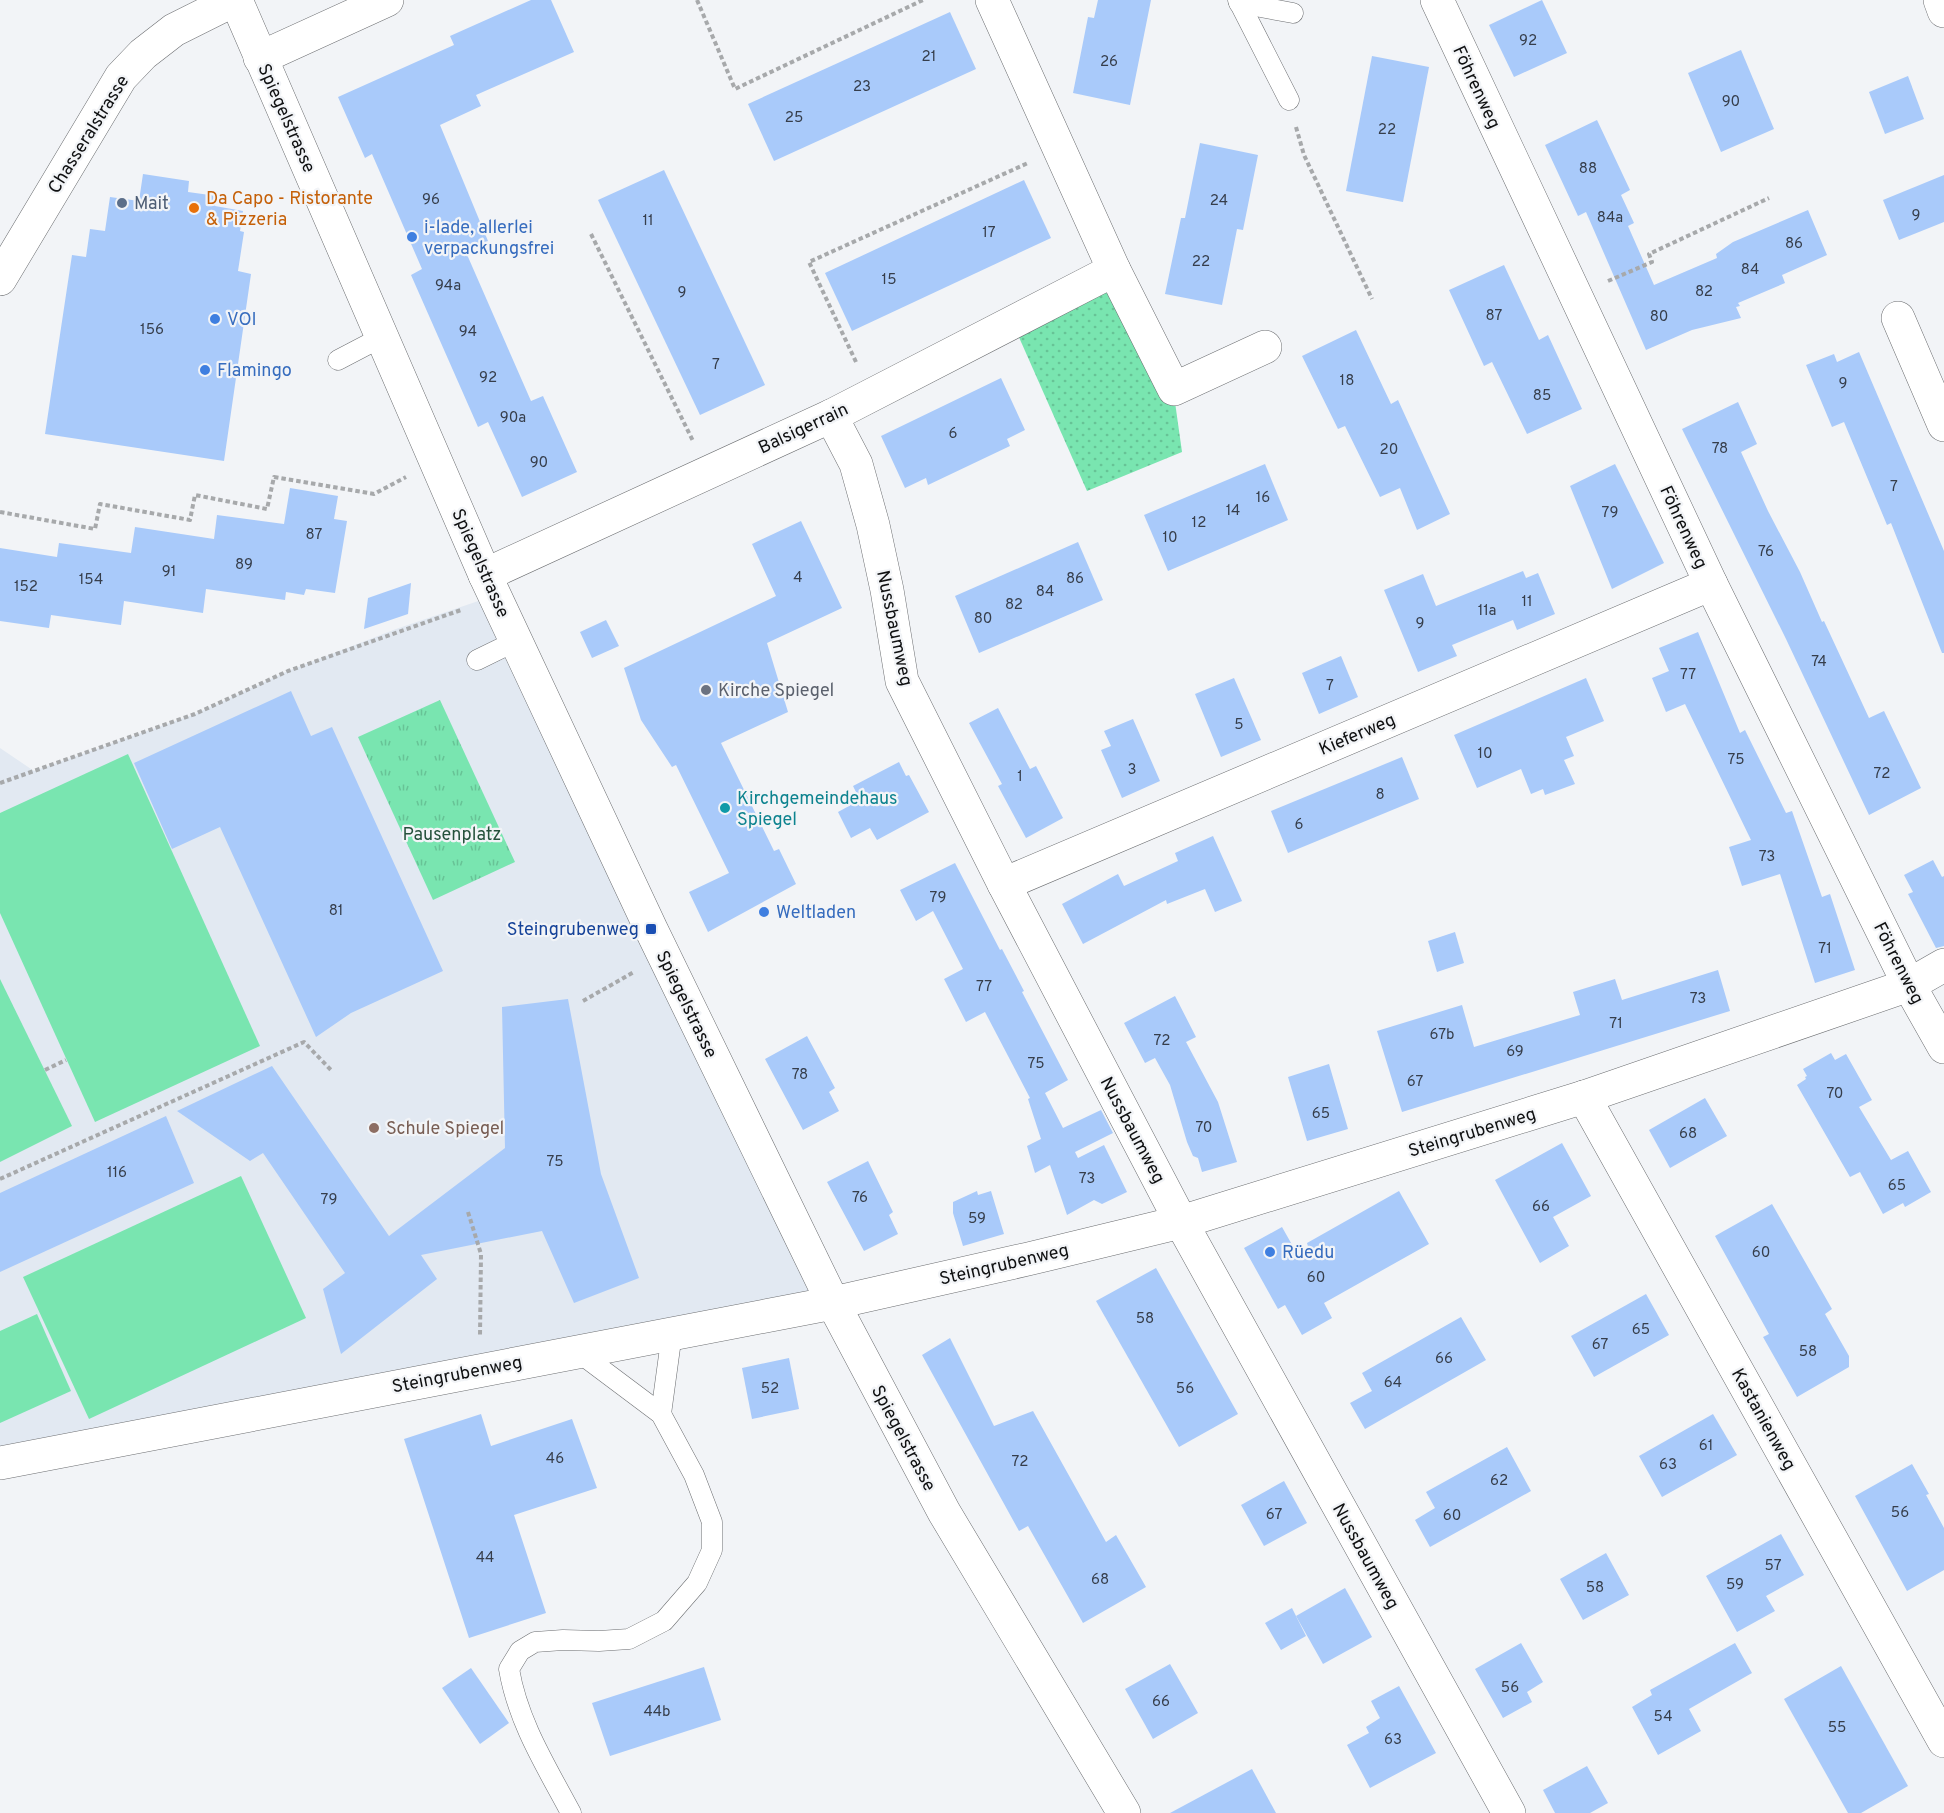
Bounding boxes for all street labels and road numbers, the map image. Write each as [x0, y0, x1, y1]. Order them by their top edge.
street label: Föhrenweg [1446, 42, 1505, 133]
street label: Spiegelstrasse [251, 61, 320, 177]
street label: Chasseralstrasse [44, 71, 135, 198]
street label: Balsigerrain [755, 398, 852, 460]
street label: Föhrenweg [1653, 482, 1712, 573]
street label: Spiegelstrasse [445, 506, 514, 622]
street label: Nussbaumweg [870, 568, 917, 688]
street label: Kieferweg [1316, 709, 1399, 762]
street label: Föhrenweg [1867, 919, 1928, 1009]
street label: Spiegelstrasse [650, 947, 722, 1062]
street label: Nussbaumweg [1094, 1073, 1169, 1188]
street label: Steingrubenweg [1406, 1103, 1539, 1164]
street label: Steingrubenweg [937, 1239, 1071, 1292]
street label: Steingrubenweg [390, 1352, 524, 1399]
street label: Kastanienweg [1725, 1365, 1800, 1475]
street label: Spiegelstrasse [865, 1382, 940, 1496]
street label: Nussbaumweg [1326, 1500, 1403, 1614]

